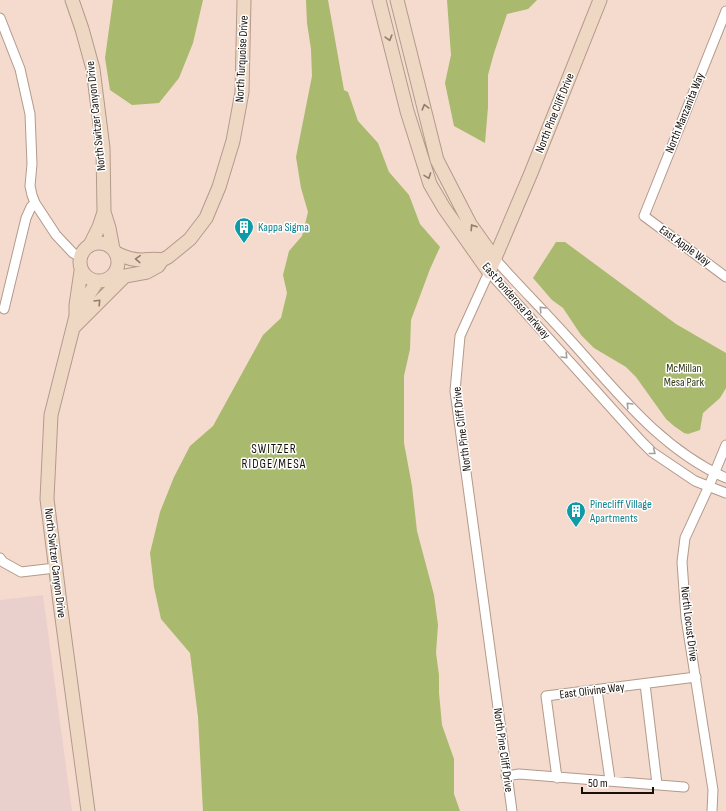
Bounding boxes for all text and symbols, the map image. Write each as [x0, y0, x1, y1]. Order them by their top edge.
street label: North Turquoise Drive [232, 15, 252, 103]
one-way arrow [384, 35, 392, 41]
street label: North Switzer Canyon Drive [83, 60, 109, 172]
street label: North Manzanita Way [662, 70, 708, 155]
street label: North Pine Cliff Drive [532, 71, 578, 155]
one-way arrow [421, 104, 429, 111]
one-way arrow [423, 173, 431, 180]
building icon: Kappa Sigma [233, 216, 255, 244]
place label: Kappa Sigma [258, 220, 309, 235]
street label: East Apple Way [656, 222, 714, 270]
one-way arrow [470, 224, 478, 231]
one-way arrow [135, 255, 141, 263]
street label: East Ponderosa Parkway [479, 260, 554, 343]
one-way arrow [93, 299, 101, 307]
one-way arrow [539, 307, 546, 314]
one-way arrow [560, 352, 567, 359]
park label: McMillan Mesa Park [664, 361, 705, 390]
street label: North Pine Cliff Drive [449, 386, 475, 472]
one-way arrow [626, 402, 634, 410]
district label: SWITZER RIDGE/MESA [242, 441, 306, 472]
one-way arrow [649, 447, 656, 454]
place label: Pinecliff Village Apartments [589, 497, 652, 526]
building icon: Pinecliff Village Apartments [565, 500, 587, 528]
street label: North Switzer Canyon Drive [41, 507, 69, 619]
street label: North Locust Drive [677, 586, 701, 662]
street label: East Olivine Way [559, 680, 626, 702]
street label: North Pine Cliff Drive [490, 707, 516, 793]
scale bar [582, 769, 653, 795]
text: 50 m [588, 776, 608, 791]

